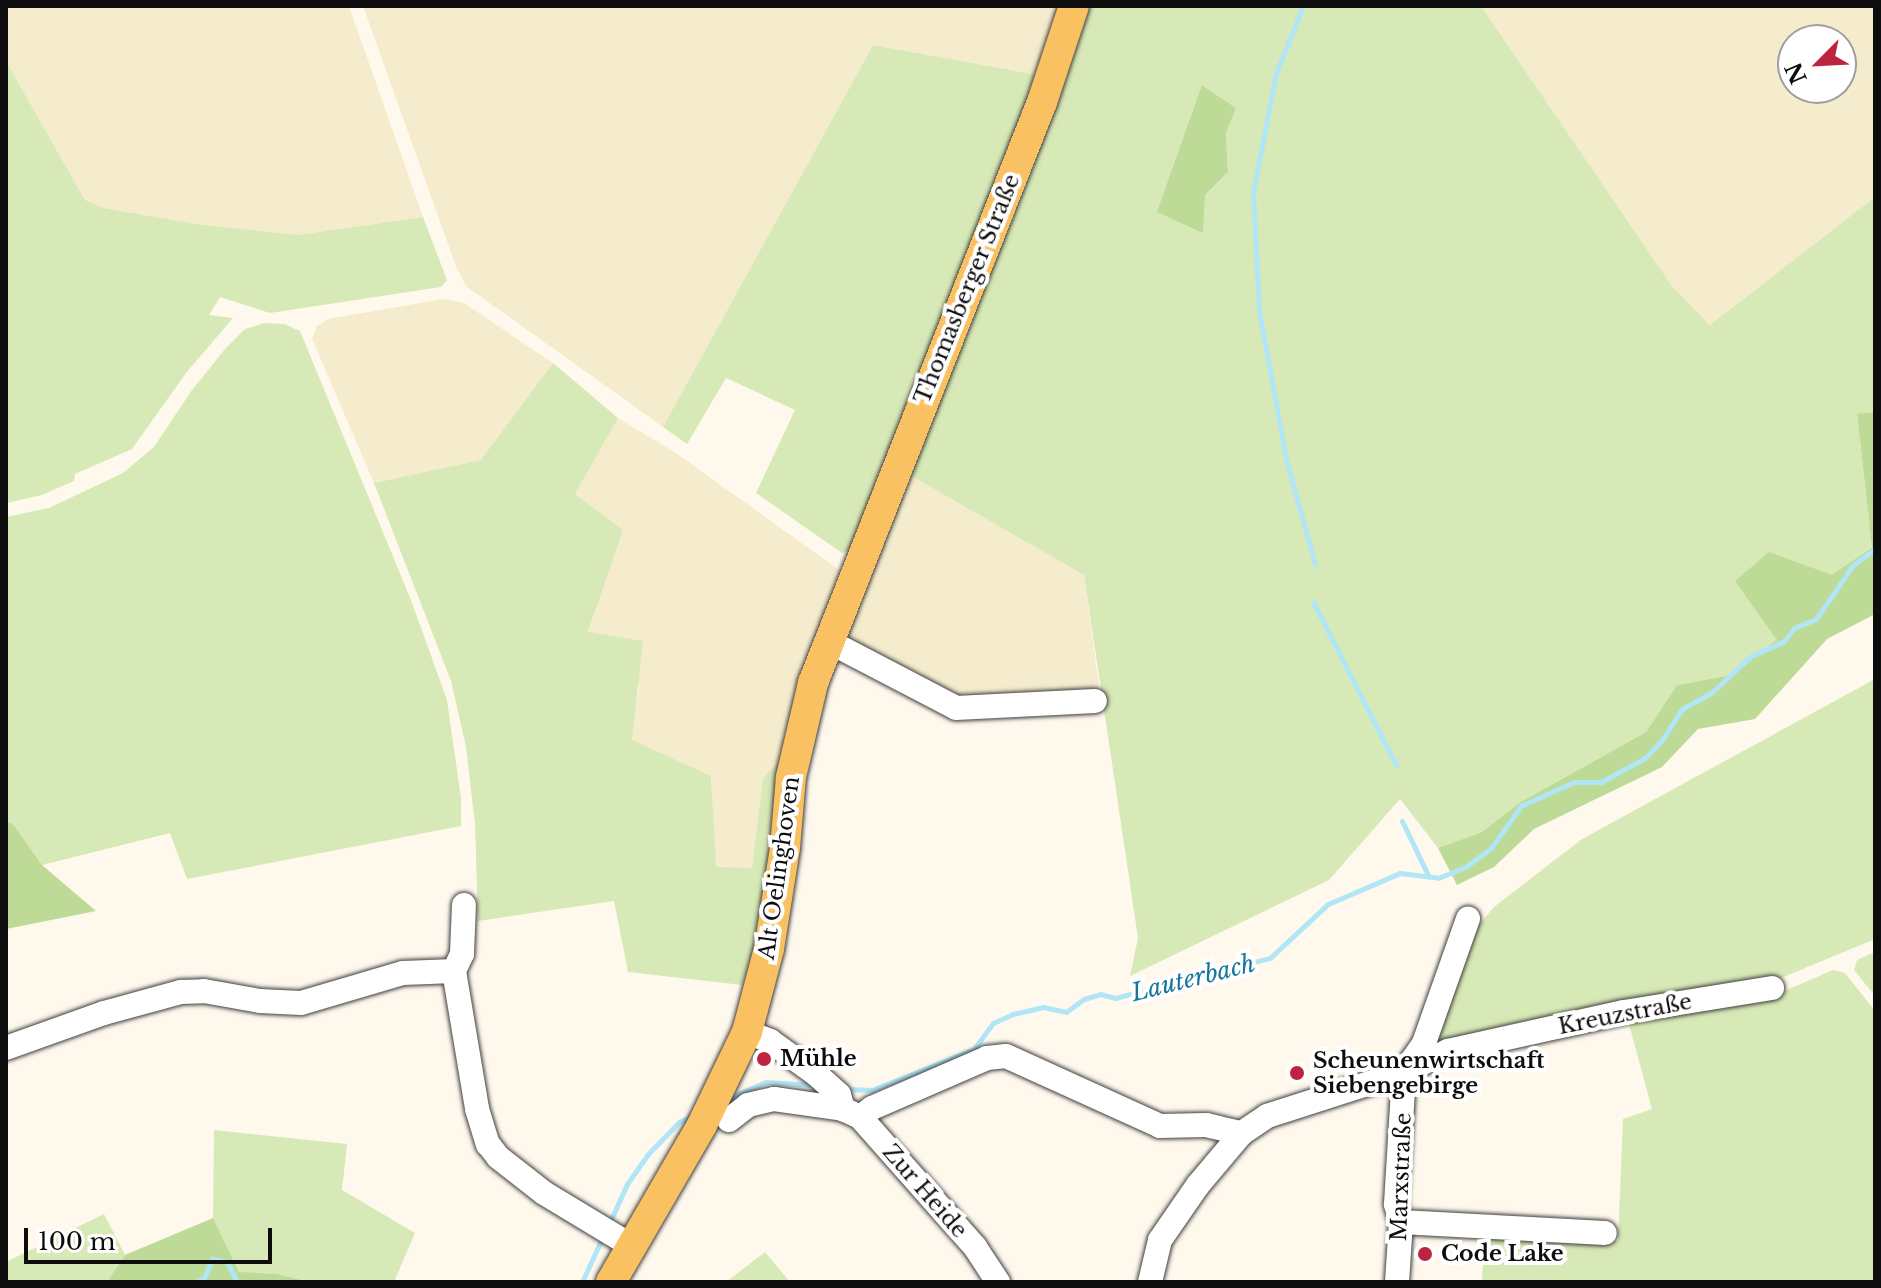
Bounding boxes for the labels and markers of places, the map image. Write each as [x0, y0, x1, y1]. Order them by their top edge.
place label: Mühle [780, 1046, 857, 1072]
place label: Scheunenwirtschaft Siebengebirge [1313, 1047, 1545, 1098]
marker: Mühle [755, 1050, 773, 1068]
marker: Scheunenwirtschaft Siebengebirge [1288, 1064, 1306, 1082]
place label: Code Lake [1441, 1241, 1564, 1267]
marker: Code Lake [1416, 1245, 1434, 1263]

